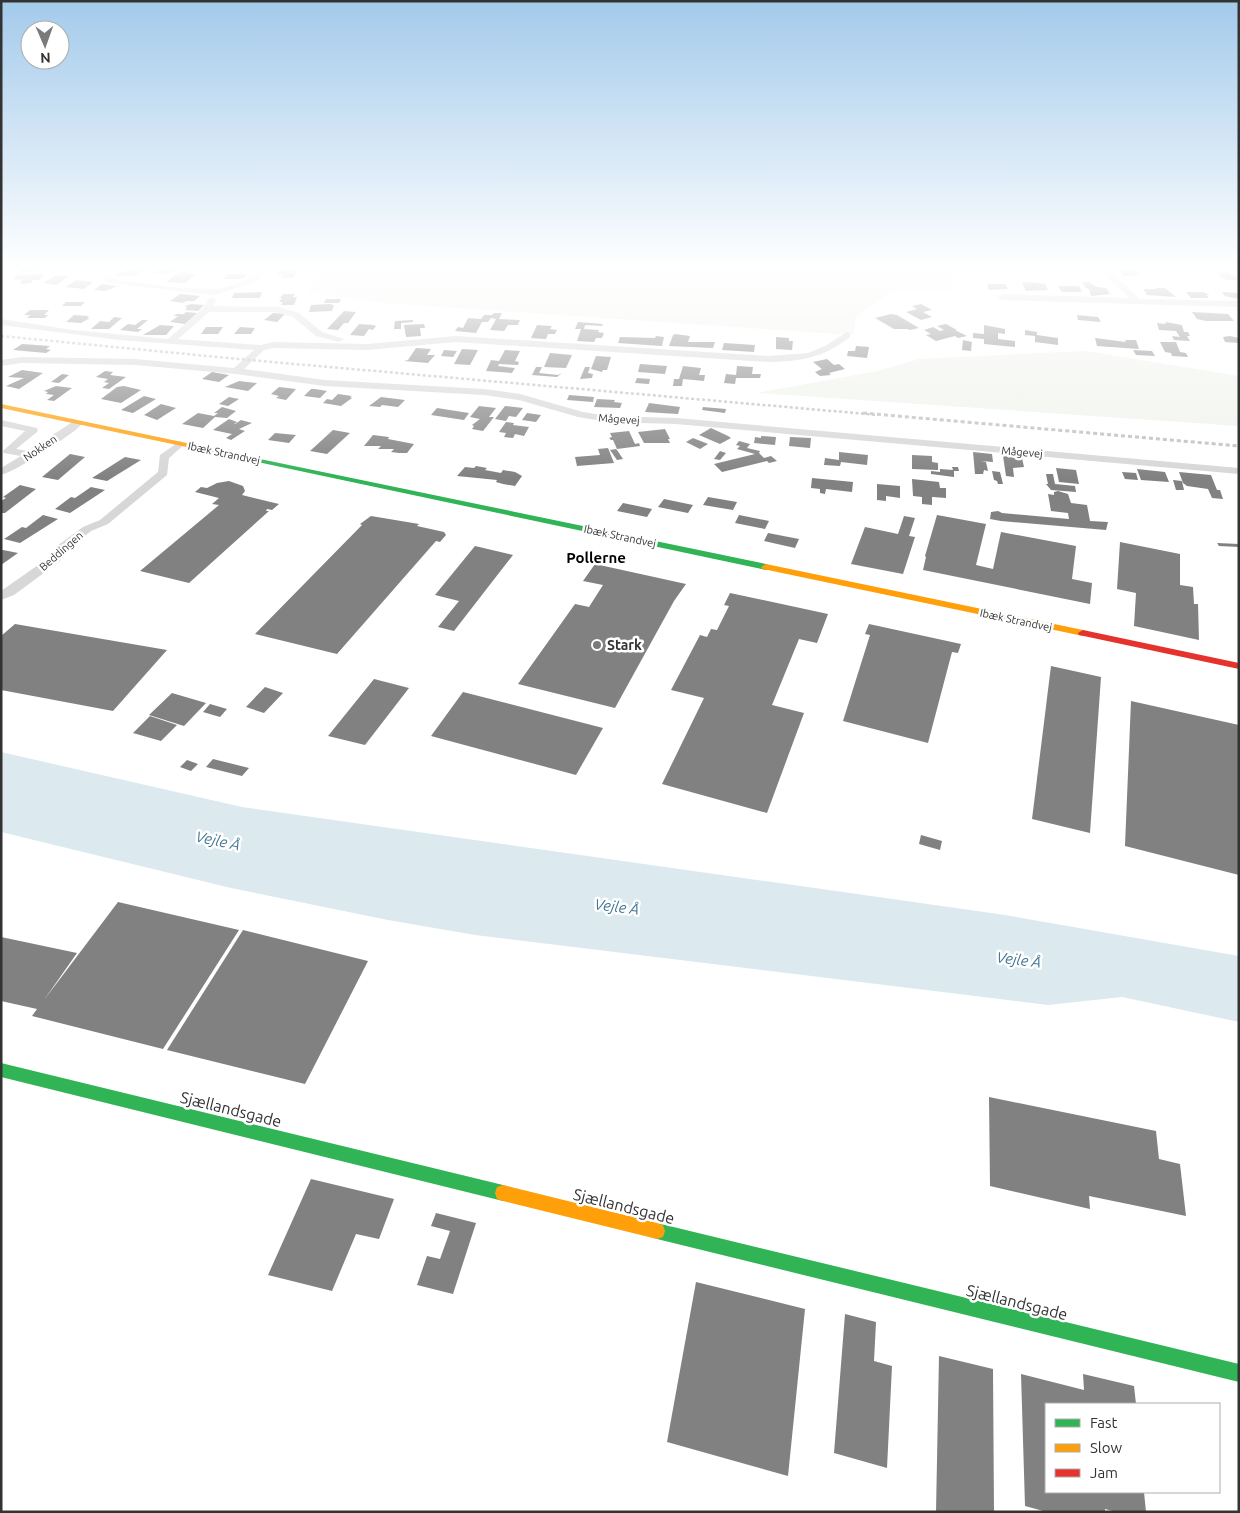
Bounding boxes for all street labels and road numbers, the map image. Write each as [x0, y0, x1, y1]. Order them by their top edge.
street label: Mågevej [598, 412, 640, 426]
street label: Nokken [21, 433, 59, 463]
street label: Ibæk Strandvej [187, 439, 261, 467]
street label: Mågevej [1001, 444, 1043, 460]
street label: Ibæk Strandvej [583, 522, 657, 550]
street label: Beddingen [37, 529, 85, 573]
street label: Ibæk Strandvej [979, 606, 1053, 634]
street label: Sjællandsgade [179, 1088, 283, 1130]
street label: Sjællandsgade [572, 1185, 676, 1227]
street label: Sjællandsgade [965, 1281, 1069, 1323]

